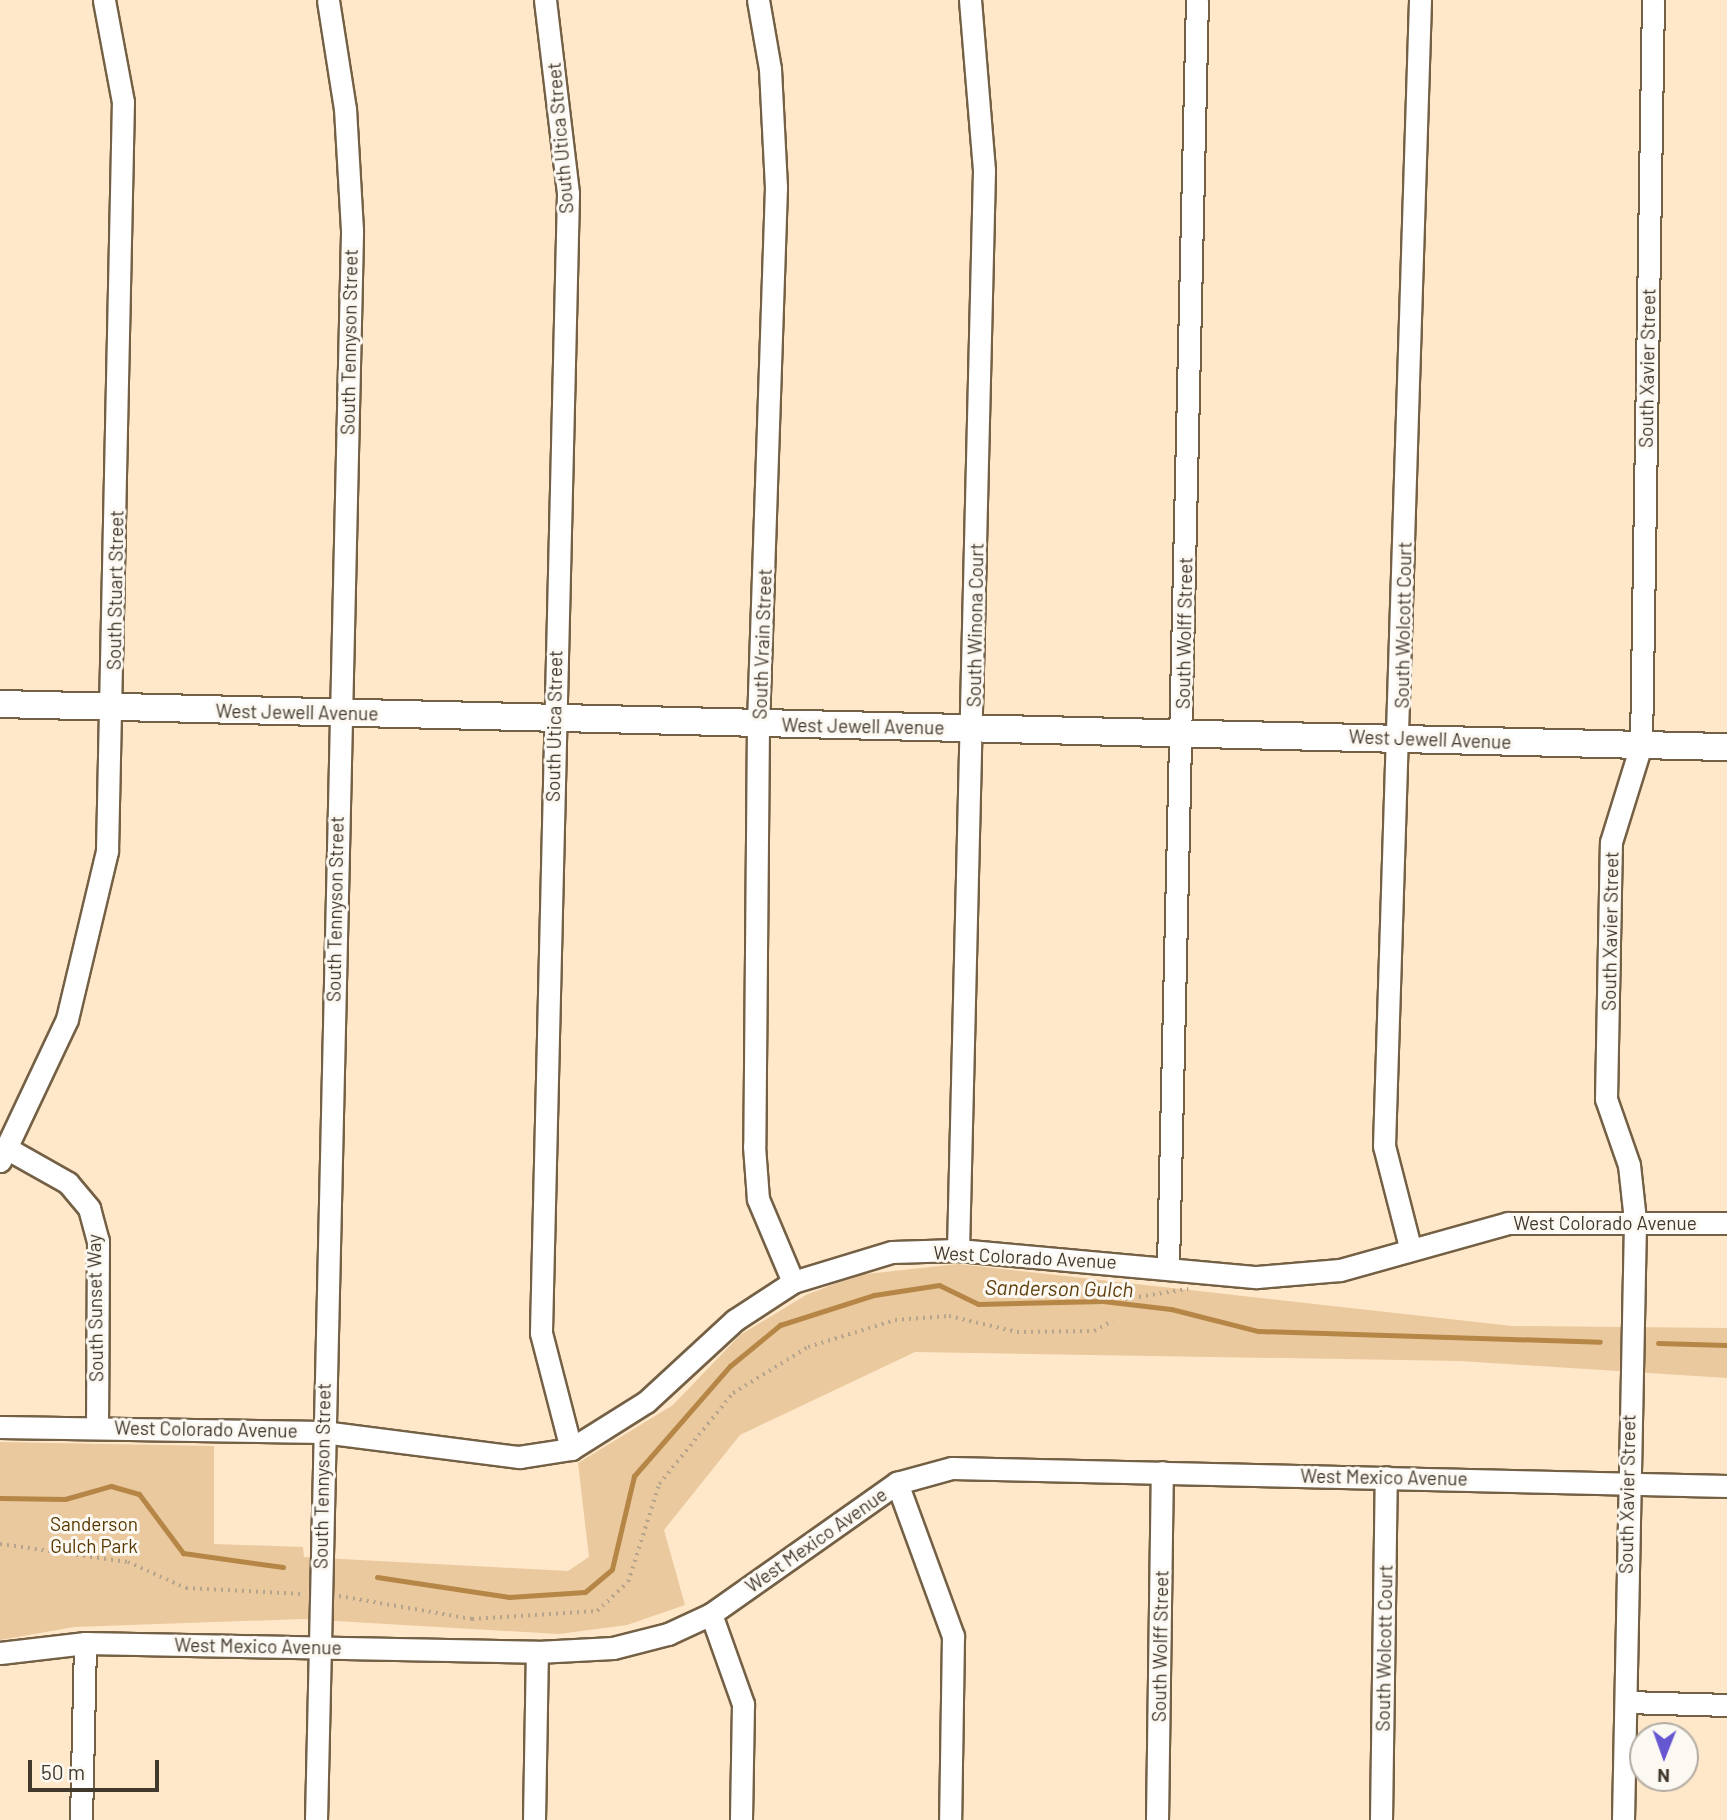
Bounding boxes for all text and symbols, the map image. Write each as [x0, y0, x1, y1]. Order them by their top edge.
street label: South Utica Street [542, 61, 578, 215]
street label: South Tennyson Street [336, 249, 362, 435]
street label: South Xavier Street [1634, 288, 1660, 448]
street label: South Stuart Street [102, 510, 128, 670]
street label: South Wolcott Court [1390, 541, 1416, 709]
street label: South Winona Court [962, 543, 988, 707]
street label: South Wolff Street [1171, 557, 1197, 709]
street label: South Vrain Street [748, 568, 776, 720]
street label: South Utica Street [541, 650, 567, 802]
street label: West Jewell Avenue [215, 699, 379, 725]
street label: West Jewell Avenue [781, 713, 945, 739]
street label: West Jewell Avenue [1348, 725, 1512, 753]
street label: South Tennyson Street [322, 816, 348, 1002]
street label: South Xavier Street [1597, 851, 1623, 1011]
street label: West Colorado Avenue [1513, 1212, 1697, 1234]
street label: South Sunset Way [82, 1234, 108, 1382]
street label: West Colorado Avenue [933, 1241, 1117, 1273]
water label: Sanderson Gulch [984, 1274, 1134, 1302]
street label: South Tennyson Street [309, 1383, 335, 1569]
street label: South Xavier Street [1614, 1414, 1640, 1574]
street label: West Colorado Avenue [114, 1416, 298, 1442]
street label: West Mexico Avenue [1300, 1464, 1468, 1490]
street label: West Mexico Avenue [741, 1483, 891, 1597]
park label: Sanderson Gulch Park [50, 1513, 138, 1557]
street label: South Wolcott Court [1371, 1564, 1397, 1732]
street label: South Wolff Street [1147, 1570, 1173, 1722]
street label: West Mexico Avenue [174, 1633, 342, 1659]
north arrow [1629, 1722, 1699, 1792]
scale bar [32, 1746, 163, 1790]
text: 50 m [41, 1759, 85, 1784]
text: N [1657, 1765, 1670, 1788]

